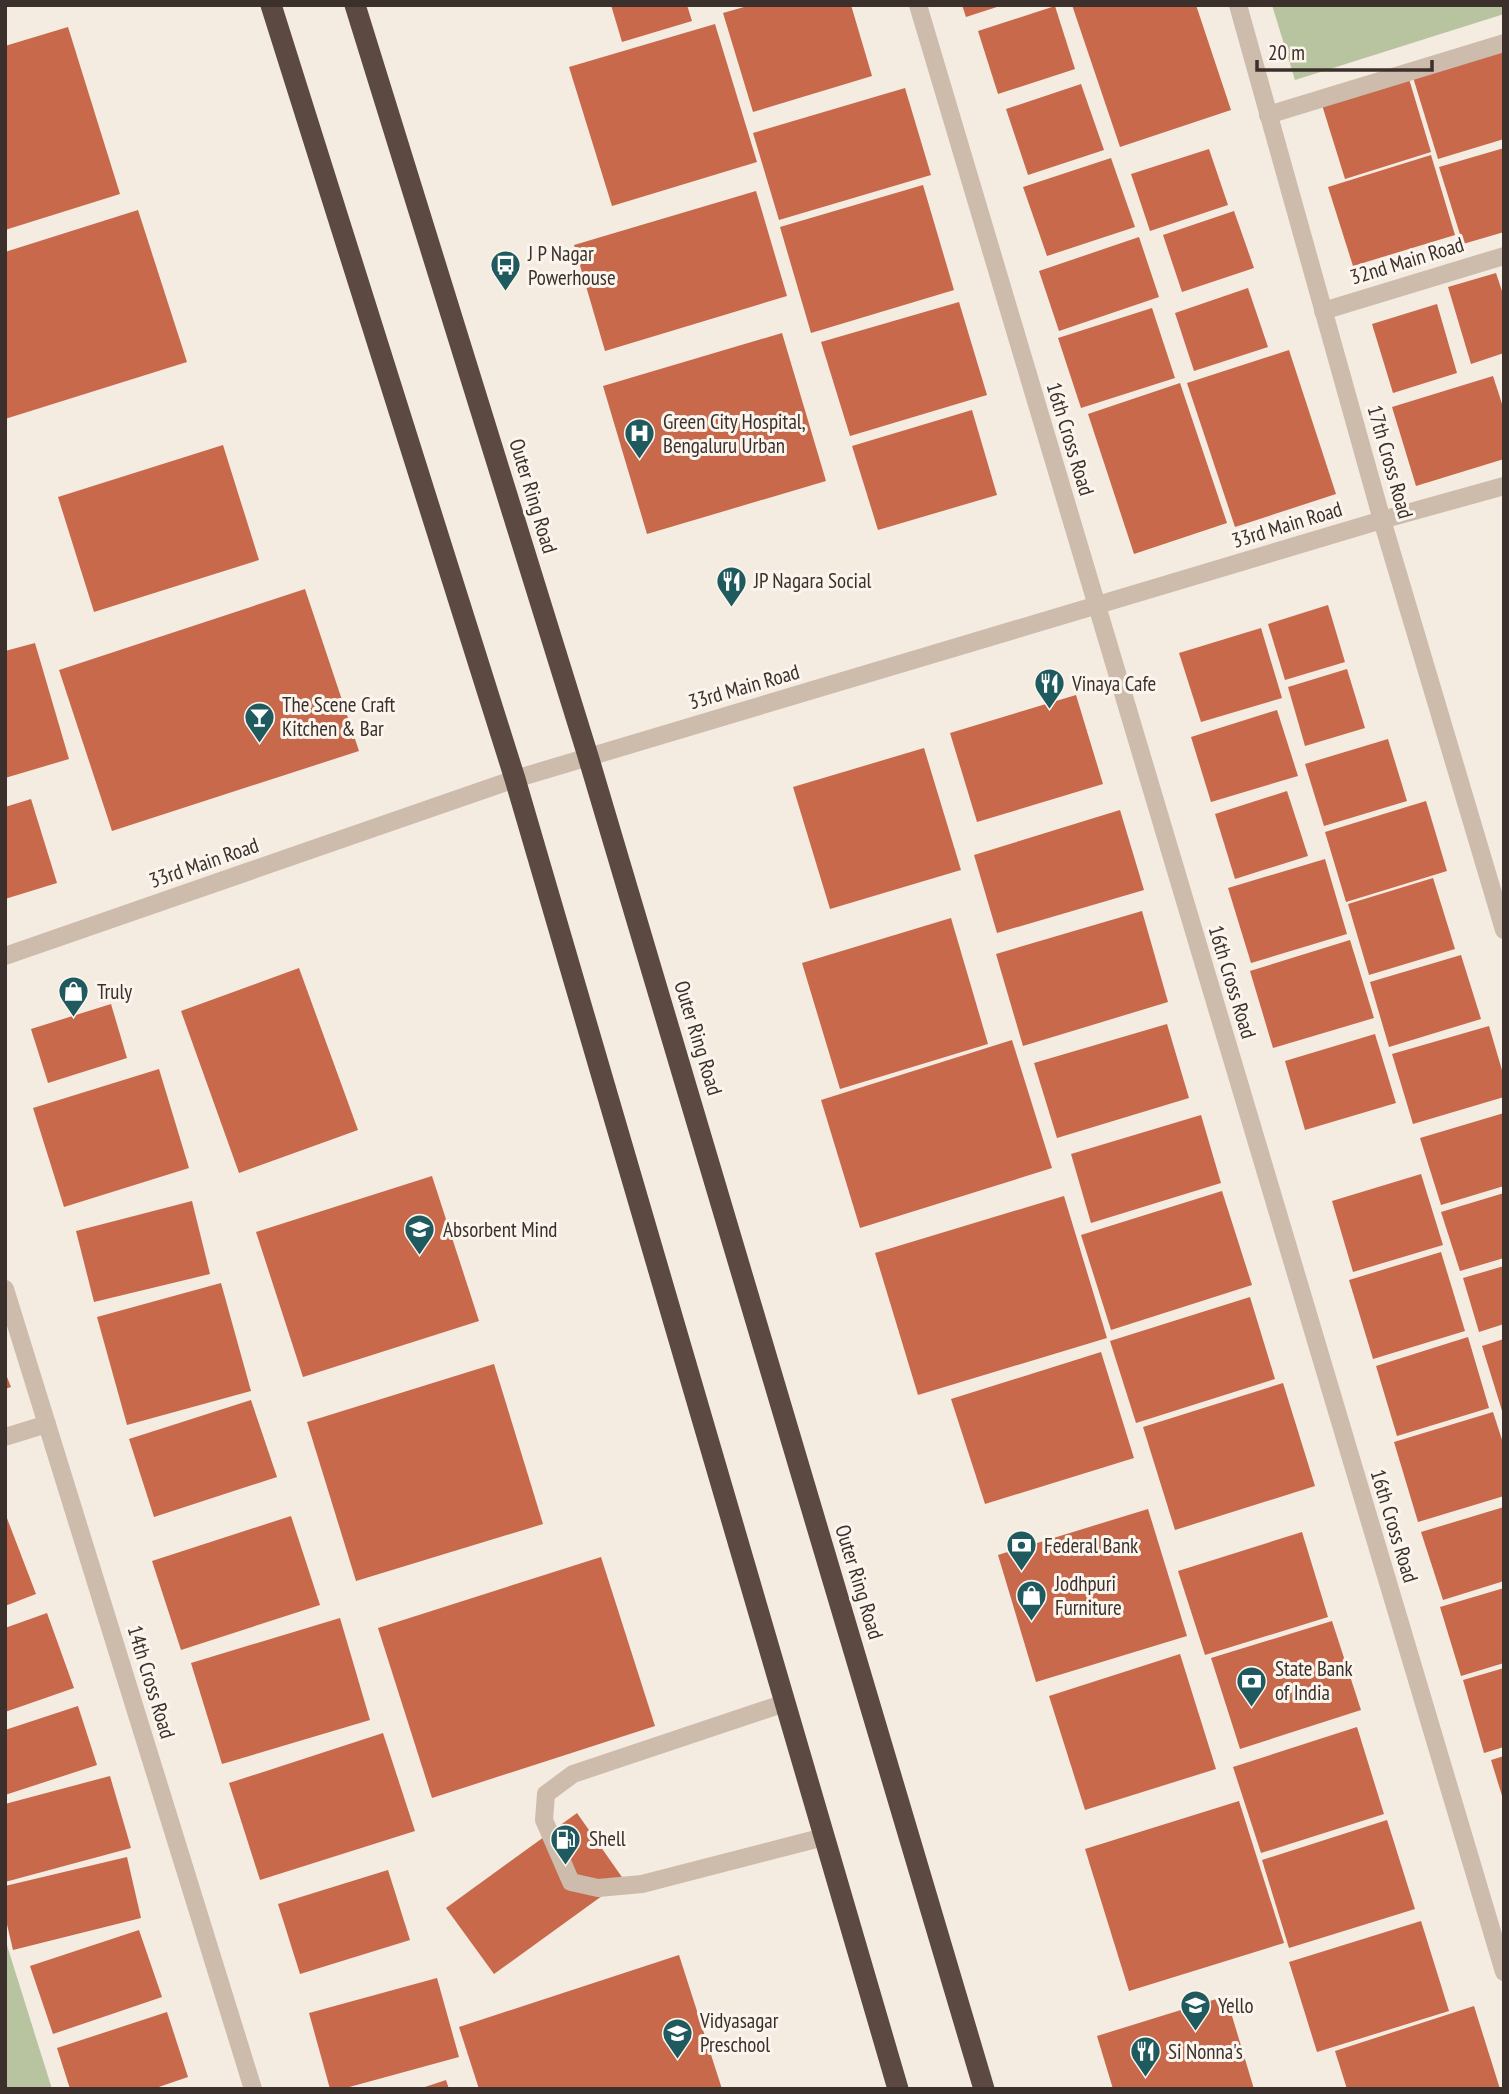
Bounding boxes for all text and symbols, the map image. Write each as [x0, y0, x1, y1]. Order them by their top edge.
scale bar [1257, 28, 1432, 72]
text: 20 m [1268, 39, 1305, 66]
street label: 32nd Main Road [1347, 230, 1467, 291]
place label: J P Nagar Powerhouse [527, 240, 616, 291]
bus stop icon: J P Nagar Powerhouse [488, 249, 522, 293]
street label: 16th Cross Road [1040, 379, 1100, 499]
street label: 17th Cross Road [1361, 402, 1420, 522]
place label: Green City Hospital, Bengaluru Urban [663, 408, 806, 459]
hospital icon: Green City Hospital, Bengaluru Urban [623, 417, 657, 461]
street label: Outer Ring Road [503, 435, 564, 556]
street label: 33rd Main Road [1228, 495, 1345, 554]
restaurant icon: JP Nagara Social [714, 564, 748, 608]
place label: JP Nagara Social [753, 567, 872, 594]
street label: 33rd Main Road [685, 658, 802, 715]
restaurant icon: Vinaya Cafe [1032, 667, 1066, 711]
place label: Vinaya Cafe [1071, 670, 1156, 697]
place label: The Scene Craft Kitchen & Bar [282, 691, 396, 742]
bar icon: The Scene Craft Kitchen & Bar [242, 700, 276, 744]
street label: 33rd Main Road [146, 831, 262, 894]
street label: 16th Cross Road [1202, 922, 1262, 1042]
shop icon: Truly [57, 975, 91, 1019]
street label: Outer Ring Road [668, 977, 729, 1098]
place label: Truly [97, 978, 132, 1005]
school or university icon: Absorbent Mind [403, 1213, 437, 1257]
place label: Absorbent Mind [443, 1216, 557, 1243]
street label: 16th Cross Road [1364, 1466, 1424, 1586]
street label: Outer Ring Road [829, 1521, 890, 1642]
bank icon: Federal Bank [1004, 1529, 1038, 1573]
place label: Federal Bank [1044, 1532, 1138, 1559]
place label: Jodhpuri Furniture [1054, 1570, 1122, 1621]
shop icon: Jodhpuri Furniture [1015, 1579, 1049, 1623]
street label: 14th Cross Road [121, 1622, 181, 1742]
place label: State Bank of India [1275, 1655, 1353, 1706]
bank icon: State Bank of India [1235, 1664, 1269, 1708]
fuel station icon: Shell [549, 1822, 583, 1866]
place label: Shell [589, 1825, 626, 1852]
school or university icon: Yello [1178, 1989, 1212, 2033]
place label: Yello [1218, 1992, 1254, 2019]
place label: Vidyasagar Preschool [699, 2007, 779, 2058]
school or university icon: Vidyasagar Preschool [660, 2016, 694, 2060]
restaurant icon: Si Nonna's [1128, 2035, 1162, 2079]
place label: Si Nonna's [1168, 2038, 1243, 2065]

